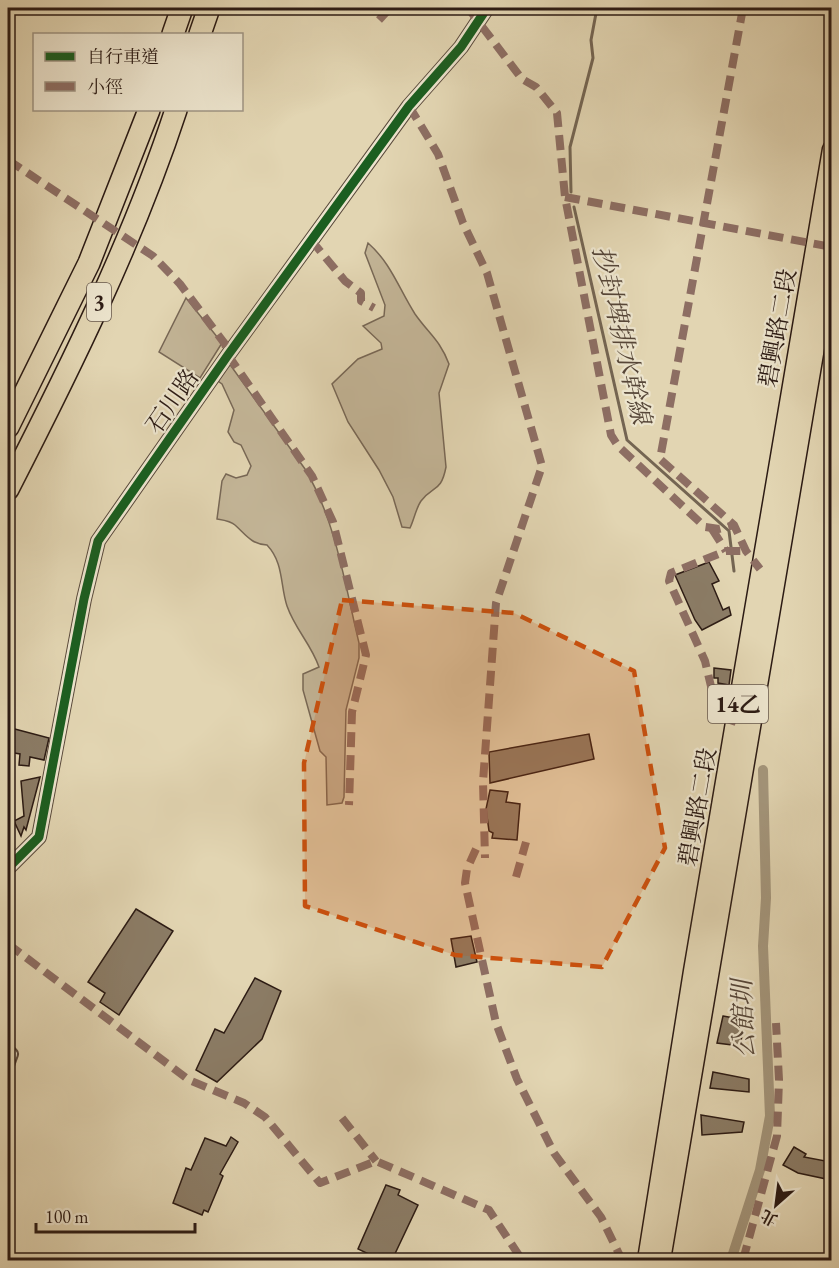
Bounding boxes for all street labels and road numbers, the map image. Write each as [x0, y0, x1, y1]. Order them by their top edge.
street label: 碧興路二段 [751, 266, 803, 390]
road number: 3 [87, 283, 111, 321]
street label: 石川路 [139, 363, 205, 439]
road number: 14乙 [708, 685, 768, 723]
street label: 碧興路二段 [671, 745, 723, 869]

